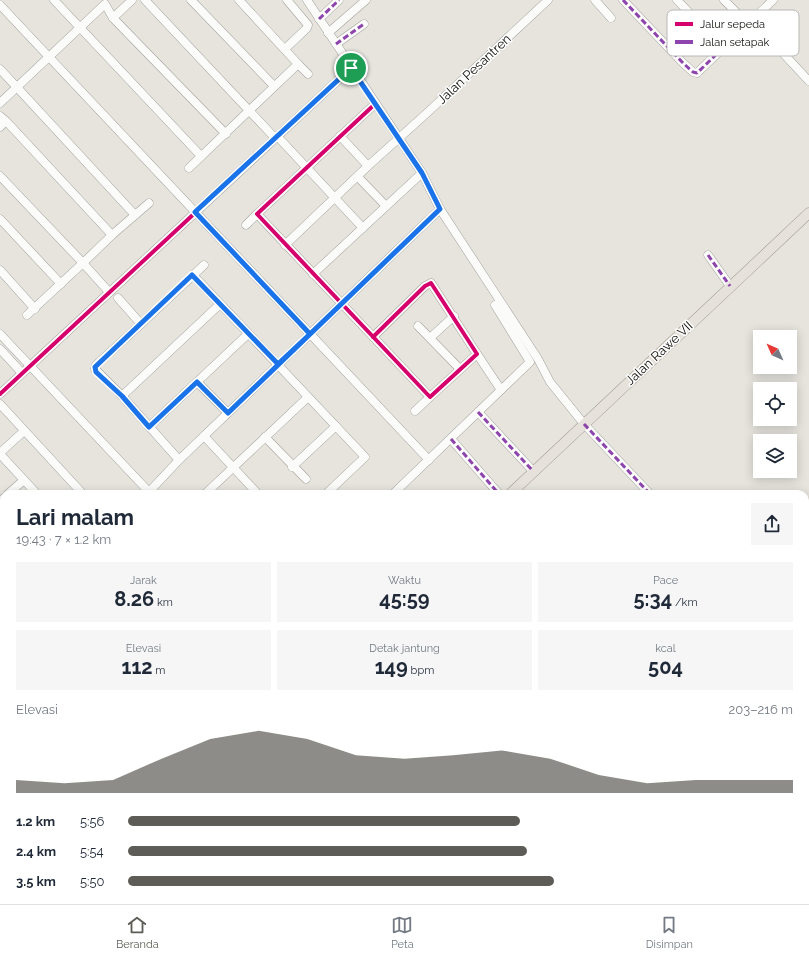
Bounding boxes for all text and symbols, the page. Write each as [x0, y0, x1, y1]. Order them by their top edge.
legend [667, 10, 799, 56]
text: Jalur sepeda [700, 18, 765, 31]
street label: Jalan Pesantren [434, 31, 514, 107]
text: Jalan setapak [700, 36, 770, 49]
pin [334, 51, 368, 85]
icon: arrive [340, 57, 362, 79]
street label: Jalan Rawe VII [622, 318, 696, 388]
north arrow [753, 330, 797, 374]
map controls [753, 330, 797, 478]
button: locate [753, 382, 797, 426]
button: layers [753, 434, 797, 478]
button: share [751, 503, 793, 545]
text: Lari malam [16, 504, 134, 530]
text: 19:43 · 7 × 1.2 km [16, 532, 111, 547]
text: Jarak [130, 574, 157, 587]
text: Waktu [388, 574, 421, 587]
text: Pace [653, 574, 678, 587]
text: 8.26 [114, 587, 154, 611]
text: 45:59 [379, 587, 430, 611]
text: 5:34 [634, 587, 672, 611]
text: km [154, 596, 173, 609]
text: /km [672, 596, 698, 609]
text: Elevasi [126, 642, 161, 655]
text: Detak jantung [369, 642, 440, 655]
text: kcal [655, 642, 676, 655]
text: 112 [122, 655, 153, 679]
text: 149 [375, 655, 408, 679]
text: 504 [648, 655, 683, 679]
text: m [153, 664, 165, 677]
text: bpm [408, 664, 434, 677]
text: Elevasi [16, 702, 58, 717]
text: 203–216 m [729, 702, 793, 717]
text: 1.2 km [16, 814, 55, 829]
text: 5:56 [80, 814, 104, 829]
text: 2.4 km [16, 844, 56, 859]
text: 5:54 [80, 844, 104, 859]
text: 3.5 km [16, 874, 56, 889]
text: 5:50 [80, 874, 105, 889]
tab: Beranda [116, 914, 159, 951]
tab: Peta [391, 914, 414, 951]
tab: Disimpan [646, 914, 693, 951]

